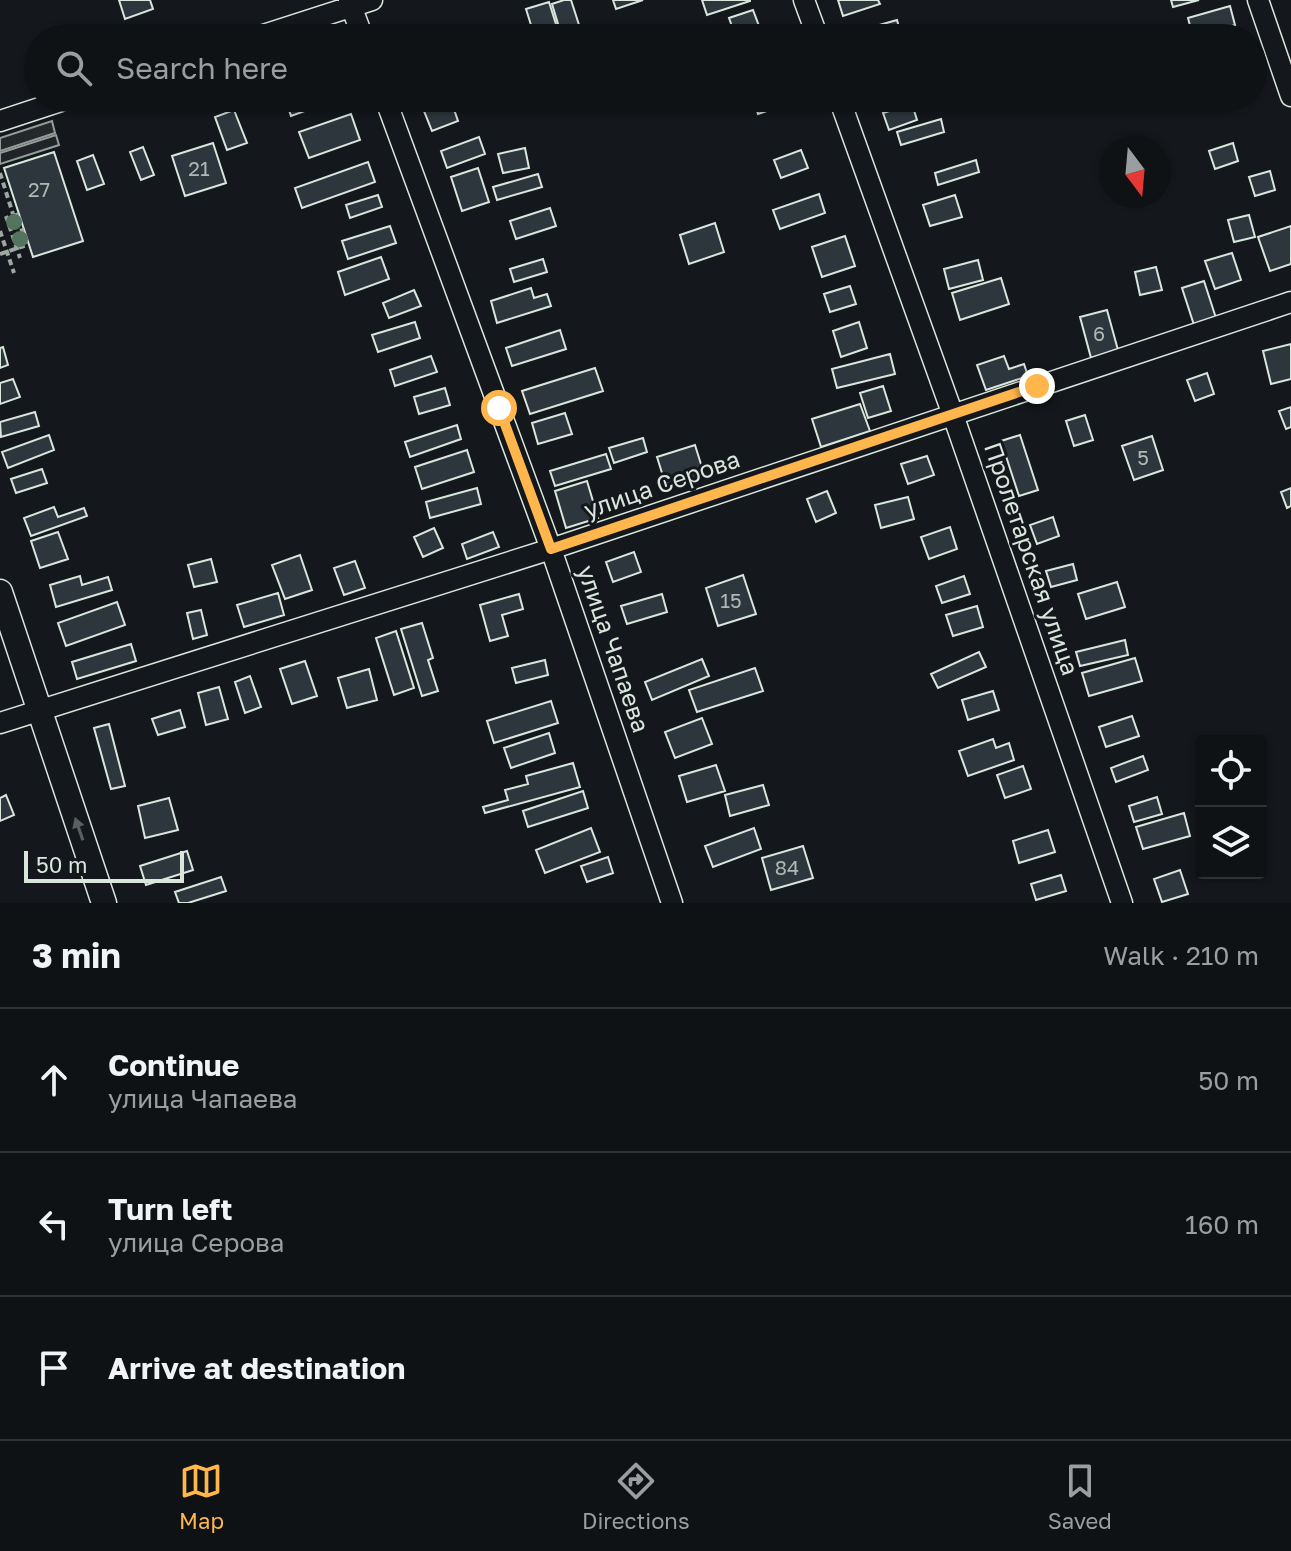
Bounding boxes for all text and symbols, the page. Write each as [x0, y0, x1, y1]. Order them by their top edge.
search box [24, 24, 1267, 112]
icon: search [52, 46, 96, 90]
text: Search here [116, 50, 288, 86]
north arrow [1099, 136, 1171, 208]
house number: 21 [188, 156, 210, 180]
house number: 27 [28, 177, 50, 201]
house number: 6 [1093, 321, 1105, 345]
route end [1019, 368, 1055, 404]
route start [481, 390, 517, 426]
street label: Пролетарская улица [979, 438, 1086, 679]
street label: улица Серова [580, 443, 743, 524]
house number: 5 [1137, 445, 1149, 469]
street label: улица Чапаева [572, 561, 657, 736]
house number: 15 [720, 588, 742, 612]
map controls [1195, 735, 1267, 879]
button: locate [1195, 735, 1267, 807]
button: layers [1195, 807, 1267, 879]
one-way arrow [73, 817, 85, 841]
scale bar [24, 847, 184, 883]
text: 50 m [36, 851, 87, 878]
house number: 84 [775, 855, 799, 879]
text: 3 min [32, 935, 121, 975]
text: Walk · 210 m [1103, 940, 1259, 971]
text: Continue [108, 1047, 239, 1083]
icon: ahead [32, 1058, 76, 1102]
text: 50 m [1198, 1065, 1259, 1096]
text: улица Чапаева [108, 1083, 298, 1114]
text: Turn left [108, 1191, 233, 1227]
icon: left [32, 1202, 76, 1246]
text: 160 m [1185, 1209, 1259, 1240]
text: улица Серова [108, 1227, 284, 1258]
icon: arrive [32, 1346, 76, 1390]
text: Arrive at destination [108, 1350, 405, 1386]
tab: Map [179, 1459, 224, 1534]
tab: Directions [582, 1459, 690, 1534]
tab: Saved [1048, 1459, 1112, 1534]

